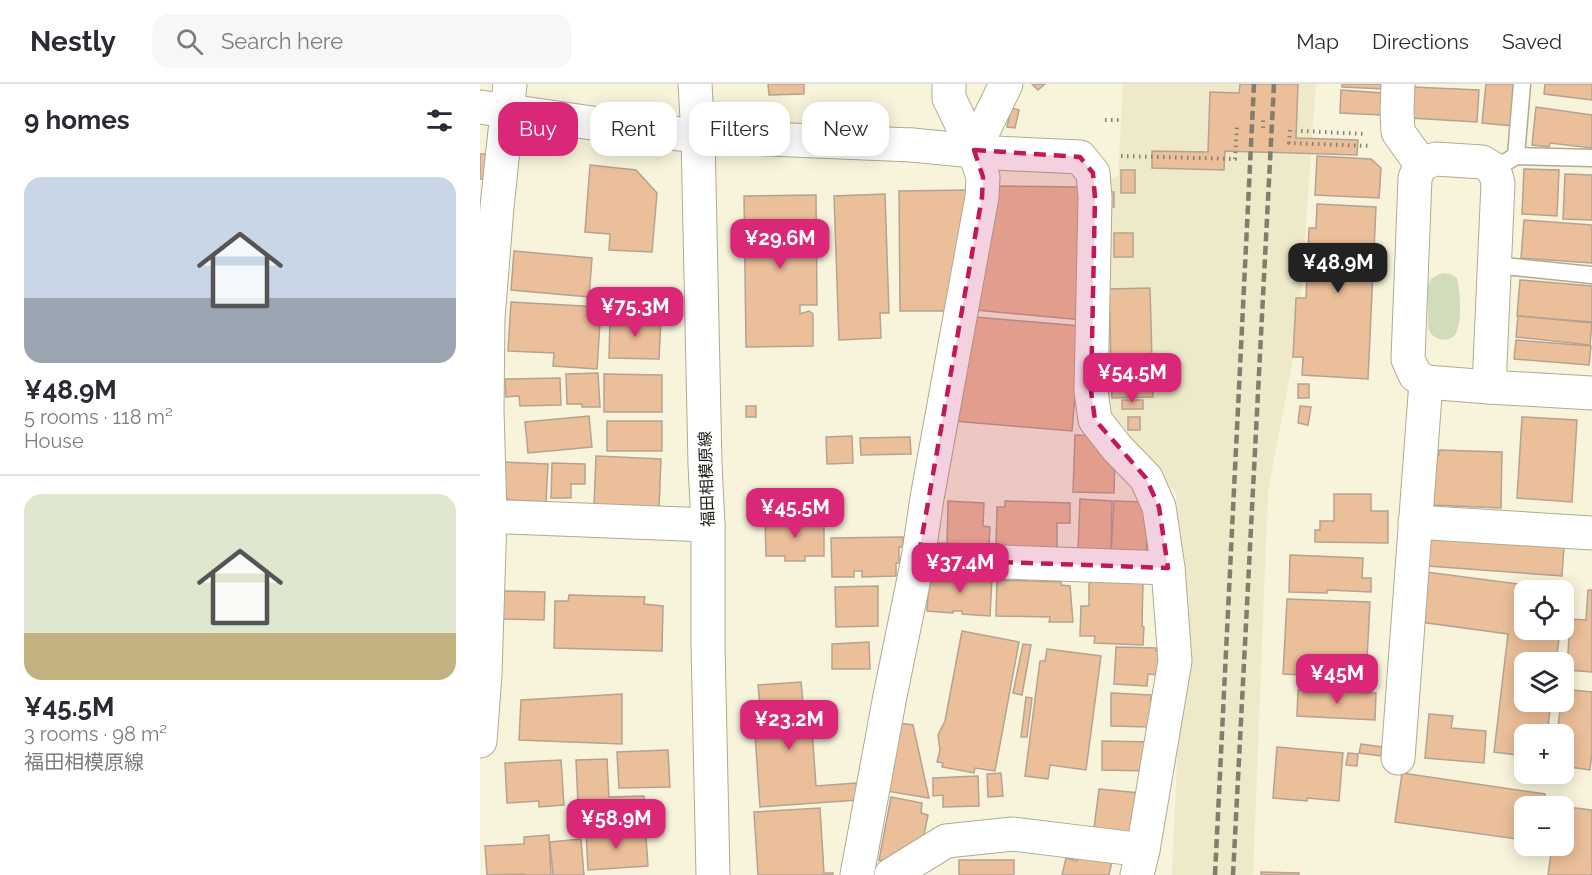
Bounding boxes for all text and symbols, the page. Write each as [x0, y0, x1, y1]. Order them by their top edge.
search box [152, 14, 572, 68]
text: Nestly [30, 25, 116, 58]
icon: search [173, 25, 206, 58]
text: Search here [221, 28, 343, 54]
text: Map [1296, 29, 1339, 54]
text: Directions [1372, 29, 1469, 54]
text: Saved [1502, 29, 1562, 54]
chip: Buy [498, 102, 578, 156]
chip: Rent [590, 102, 677, 156]
chip: Filters [689, 102, 790, 156]
chip: New [802, 102, 889, 156]
icon: filters [423, 104, 456, 137]
text: 9 homes [24, 105, 130, 135]
icon: home [186, 216, 294, 324]
pin: ¥29.6M [731, 219, 829, 270]
text: ¥29.6M [744, 226, 816, 250]
pin: ¥48.9M [1289, 243, 1387, 294]
text: ¥48.9M [1302, 250, 1374, 274]
pin: ¥75.3M [586, 287, 684, 338]
text: ¥75.3M [600, 294, 670, 318]
pin: ¥54.5M [1083, 353, 1181, 404]
text: ¥54.5M [1097, 360, 1167, 384]
text: ¥48.9M [24, 375, 117, 405]
text: 5 rooms · 118 m² [24, 405, 173, 429]
text: House [24, 429, 84, 453]
street label: 福田相模原線 [695, 431, 718, 527]
pin: ¥45.5M [746, 488, 844, 539]
text: ¥45.5M [760, 495, 830, 519]
icon: home [186, 533, 294, 641]
pin: ¥37.4M [911, 543, 1009, 594]
text: ¥37.4M [926, 550, 994, 574]
map controls [1514, 580, 1574, 856]
button: locate [1514, 580, 1574, 640]
button: layers [1514, 652, 1574, 712]
pin: ¥45M [1301, 654, 1373, 705]
text: ¥45M [1310, 661, 1364, 685]
text: ¥45.5M [24, 692, 115, 722]
pin: ¥23.2M [740, 700, 838, 751]
text: ¥23.2M [754, 707, 824, 731]
text: 3 rooms · 98 m² [24, 722, 167, 746]
button: + [1514, 724, 1574, 784]
text: 福田相模原線 [24, 750, 144, 774]
button: − [1514, 796, 1574, 856]
pin: ¥58.9M [567, 799, 665, 850]
text: ¥58.9M [581, 806, 651, 830]

